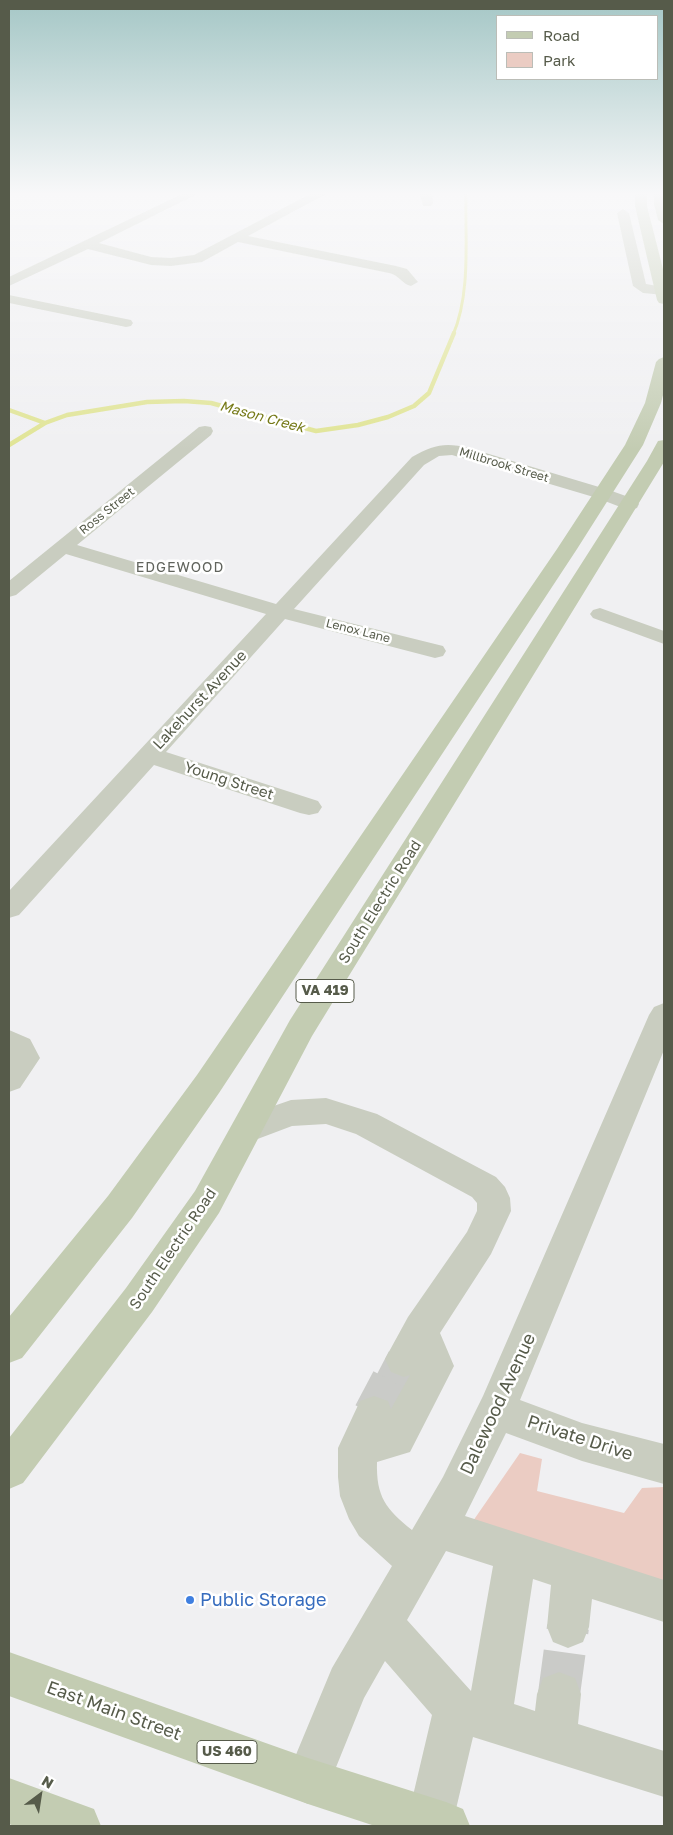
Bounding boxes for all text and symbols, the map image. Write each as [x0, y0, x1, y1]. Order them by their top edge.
legend [496, 15, 658, 80]
text: Road [543, 26, 580, 44]
text: Park [543, 51, 575, 69]
water label: Mason Creek [218, 398, 306, 436]
street label: Millbrook Street [457, 445, 551, 485]
street label: Ross Street [77, 484, 137, 538]
district label: EDGEWOOD [135, 560, 225, 576]
street label: Lenox Lane [324, 616, 392, 646]
street label: Lakehurst Avenue [149, 647, 251, 753]
street label: Young Street [182, 758, 276, 804]
street label: South Electric Road [335, 837, 425, 967]
road number: VA 419 [296, 979, 354, 1002]
street label: South Electric Road [126, 1185, 220, 1313]
street label: Dalewood Avenue [456, 1330, 540, 1478]
street label: Private Drive [524, 1411, 636, 1465]
place label: Public Storage [200, 1589, 326, 1611]
marker: Public Storage [184, 1594, 196, 1606]
street label: East Main Street [44, 1677, 184, 1745]
road number: US 460 [197, 1740, 257, 1764]
north arrow [15, 1770, 65, 1820]
text: N [39, 1772, 57, 1792]

